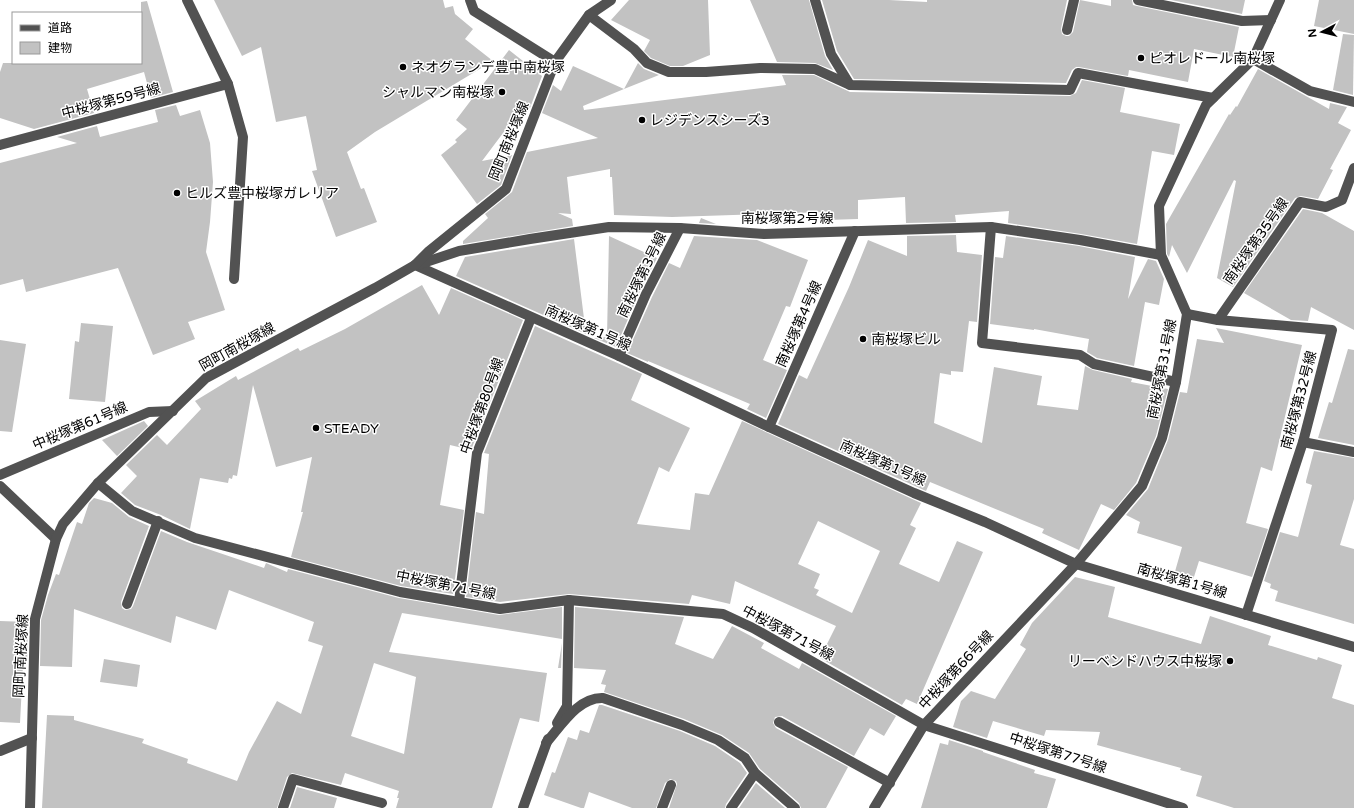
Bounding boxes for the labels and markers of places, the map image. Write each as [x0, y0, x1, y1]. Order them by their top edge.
place label: ピオレドール南桜塚 [1149, 50, 1275, 67]
marker: ピオレドール南桜塚 [1136, 53, 1146, 63]
place label: ネオグランデ豊中南桜塚 [411, 59, 565, 76]
marker: ネオグランデ豊中南桜塚 [398, 62, 408, 72]
place label: シャルマン南桜塚 [382, 84, 494, 101]
marker: シャルマン南桜塚 [497, 87, 507, 97]
place label: レジデンスシーズ3 [650, 112, 770, 129]
marker: レジデンスシーズ3 [637, 115, 647, 125]
place label: ヒルズ豊中桜塚ガレリア [185, 185, 339, 202]
marker: ヒルズ豊中桜塚ガレリア [172, 188, 182, 198]
place label: 南桜塚ビル [871, 331, 941, 348]
marker: 南桜塚ビル [858, 334, 868, 344]
place label: STEADY [324, 420, 379, 437]
marker: STEADY [311, 423, 321, 433]
place label: リーベンドハウス中桜塚 [1068, 653, 1222, 670]
marker: リーベンドハウス中桜塚 [1225, 656, 1235, 666]

